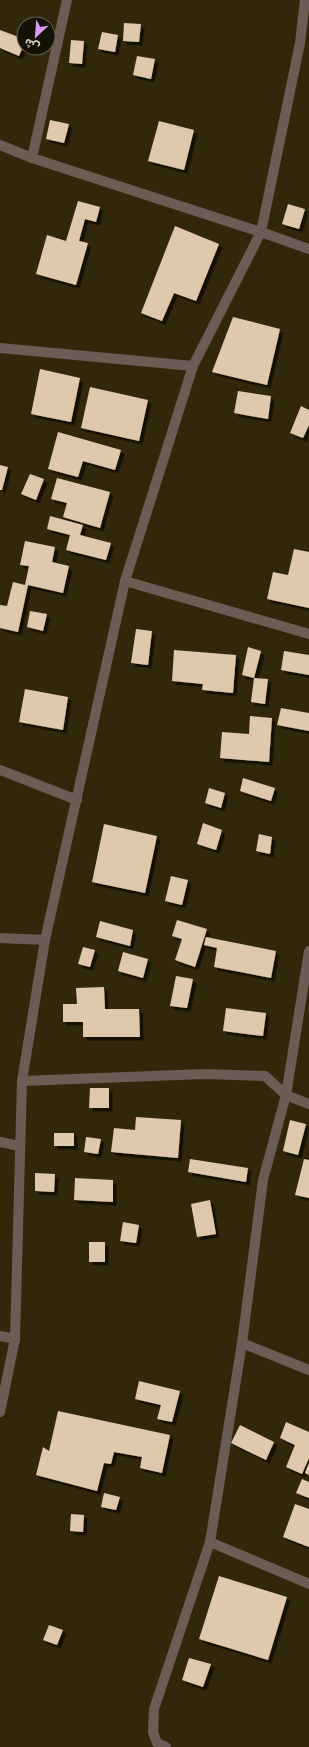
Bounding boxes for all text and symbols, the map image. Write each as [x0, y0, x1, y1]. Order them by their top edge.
north arrow [16, 16, 56, 56]
text: ش [22, 35, 41, 55]

